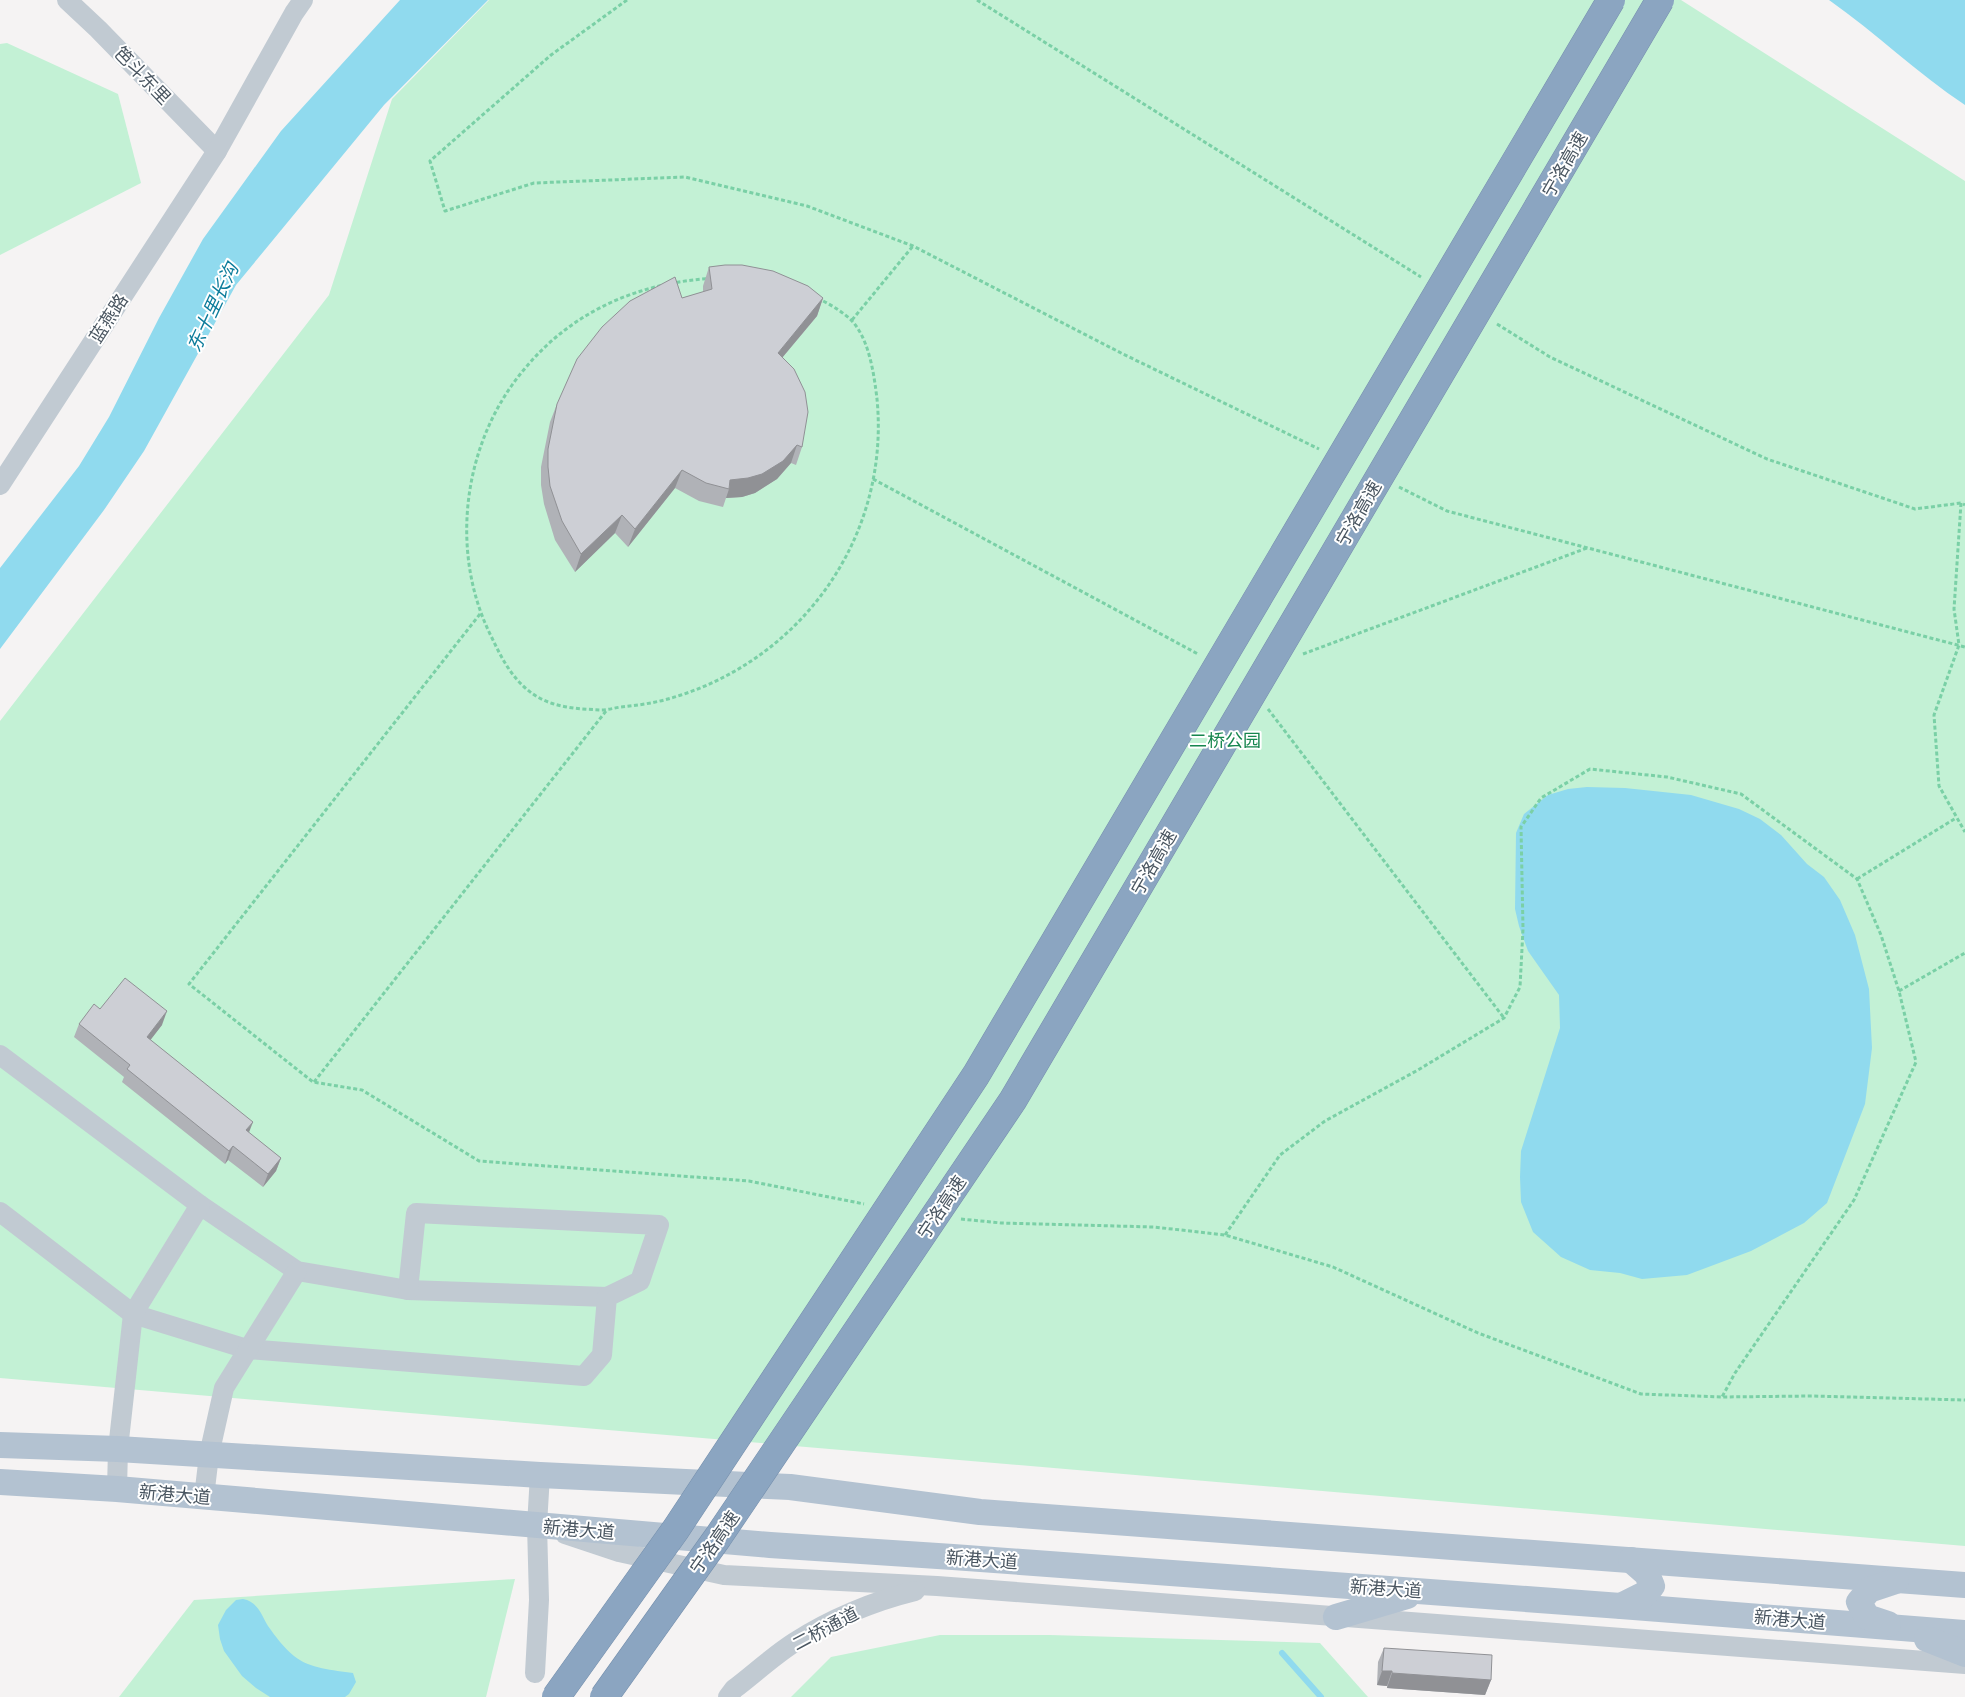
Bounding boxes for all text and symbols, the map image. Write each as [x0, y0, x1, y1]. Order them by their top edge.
street label: 笆斗东里 [110, 41, 176, 109]
street label: 宁洛高速 [1536, 127, 1592, 201]
water label: 东十里长沟 [181, 257, 243, 355]
street label: 蓝燕路 [84, 289, 132, 347]
street label: 宁洛高速 [1330, 476, 1386, 550]
park label: 二桥公园 [1189, 729, 1261, 751]
street label: 宁洛高速 [1125, 825, 1181, 899]
street label: 宁洛高速 [912, 1171, 970, 1243]
street label: 新港大道 [138, 1480, 212, 1508]
street label: 宁洛高速 [684, 1506, 744, 1578]
street label: 新港大道 [542, 1515, 616, 1543]
street label: 新港大道 [945, 1546, 1019, 1572]
street label: 新港大道 [1349, 1575, 1423, 1601]
street label: 二桥通道 [788, 1601, 862, 1655]
street label: 新港大道 [1753, 1605, 1827, 1633]

